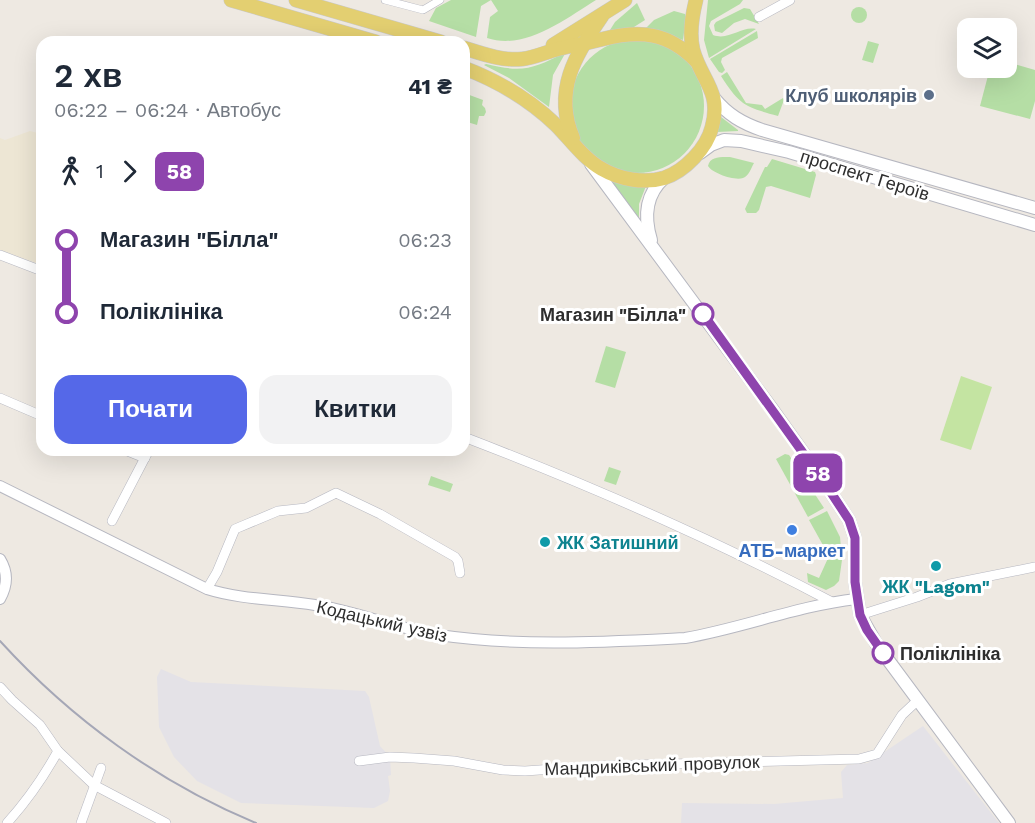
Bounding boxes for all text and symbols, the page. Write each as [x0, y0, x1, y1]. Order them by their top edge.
map controls [957, 18, 1017, 78]
button: layers [957, 18, 1017, 78]
text: 2 хв [54, 56, 122, 95]
text: 41 ₴ [408, 74, 452, 99]
place label: Клуб школярів [785, 85, 917, 106]
marker: Клуб школярів [922, 88, 936, 102]
text: 06:22 – 06:24 · Автобус [54, 98, 281, 122]
street label: проспект Героїв [798, 145, 932, 205]
icon: walk [54, 155, 87, 188]
icon: forward [113, 155, 146, 188]
text: 1 [96, 159, 104, 183]
text: 58 [167, 159, 192, 184]
text: Магазин "Білла" [100, 227, 278, 252]
text: 06:23 [398, 228, 452, 252]
text: Поліклініка [100, 299, 223, 324]
text: 06:24 [398, 300, 452, 324]
marker: Магазин "Білла" [692, 303, 714, 325]
place label: Магазин "Білла" [540, 304, 686, 325]
button: Почати [54, 375, 247, 444]
button: Квитки [259, 375, 452, 444]
line badge: 58 [791, 454, 845, 492]
text: 58 [805, 461, 831, 486]
marker: АТБ-маркет [785, 523, 799, 537]
place label: ЖК Затишний [556, 532, 679, 553]
marker: ЖК Затишний [538, 535, 552, 549]
place label: АТБ-маркет [738, 540, 846, 561]
marker: ЖК "Lagom" [929, 559, 943, 573]
place label: ЖК "Lagom" [881, 576, 990, 597]
street label: Кодацький узвіз [315, 596, 449, 646]
marker: Поліклініка [872, 642, 894, 664]
place label: Поліклініка [900, 643, 1001, 664]
street label: Мандриківський провулок [544, 751, 760, 779]

